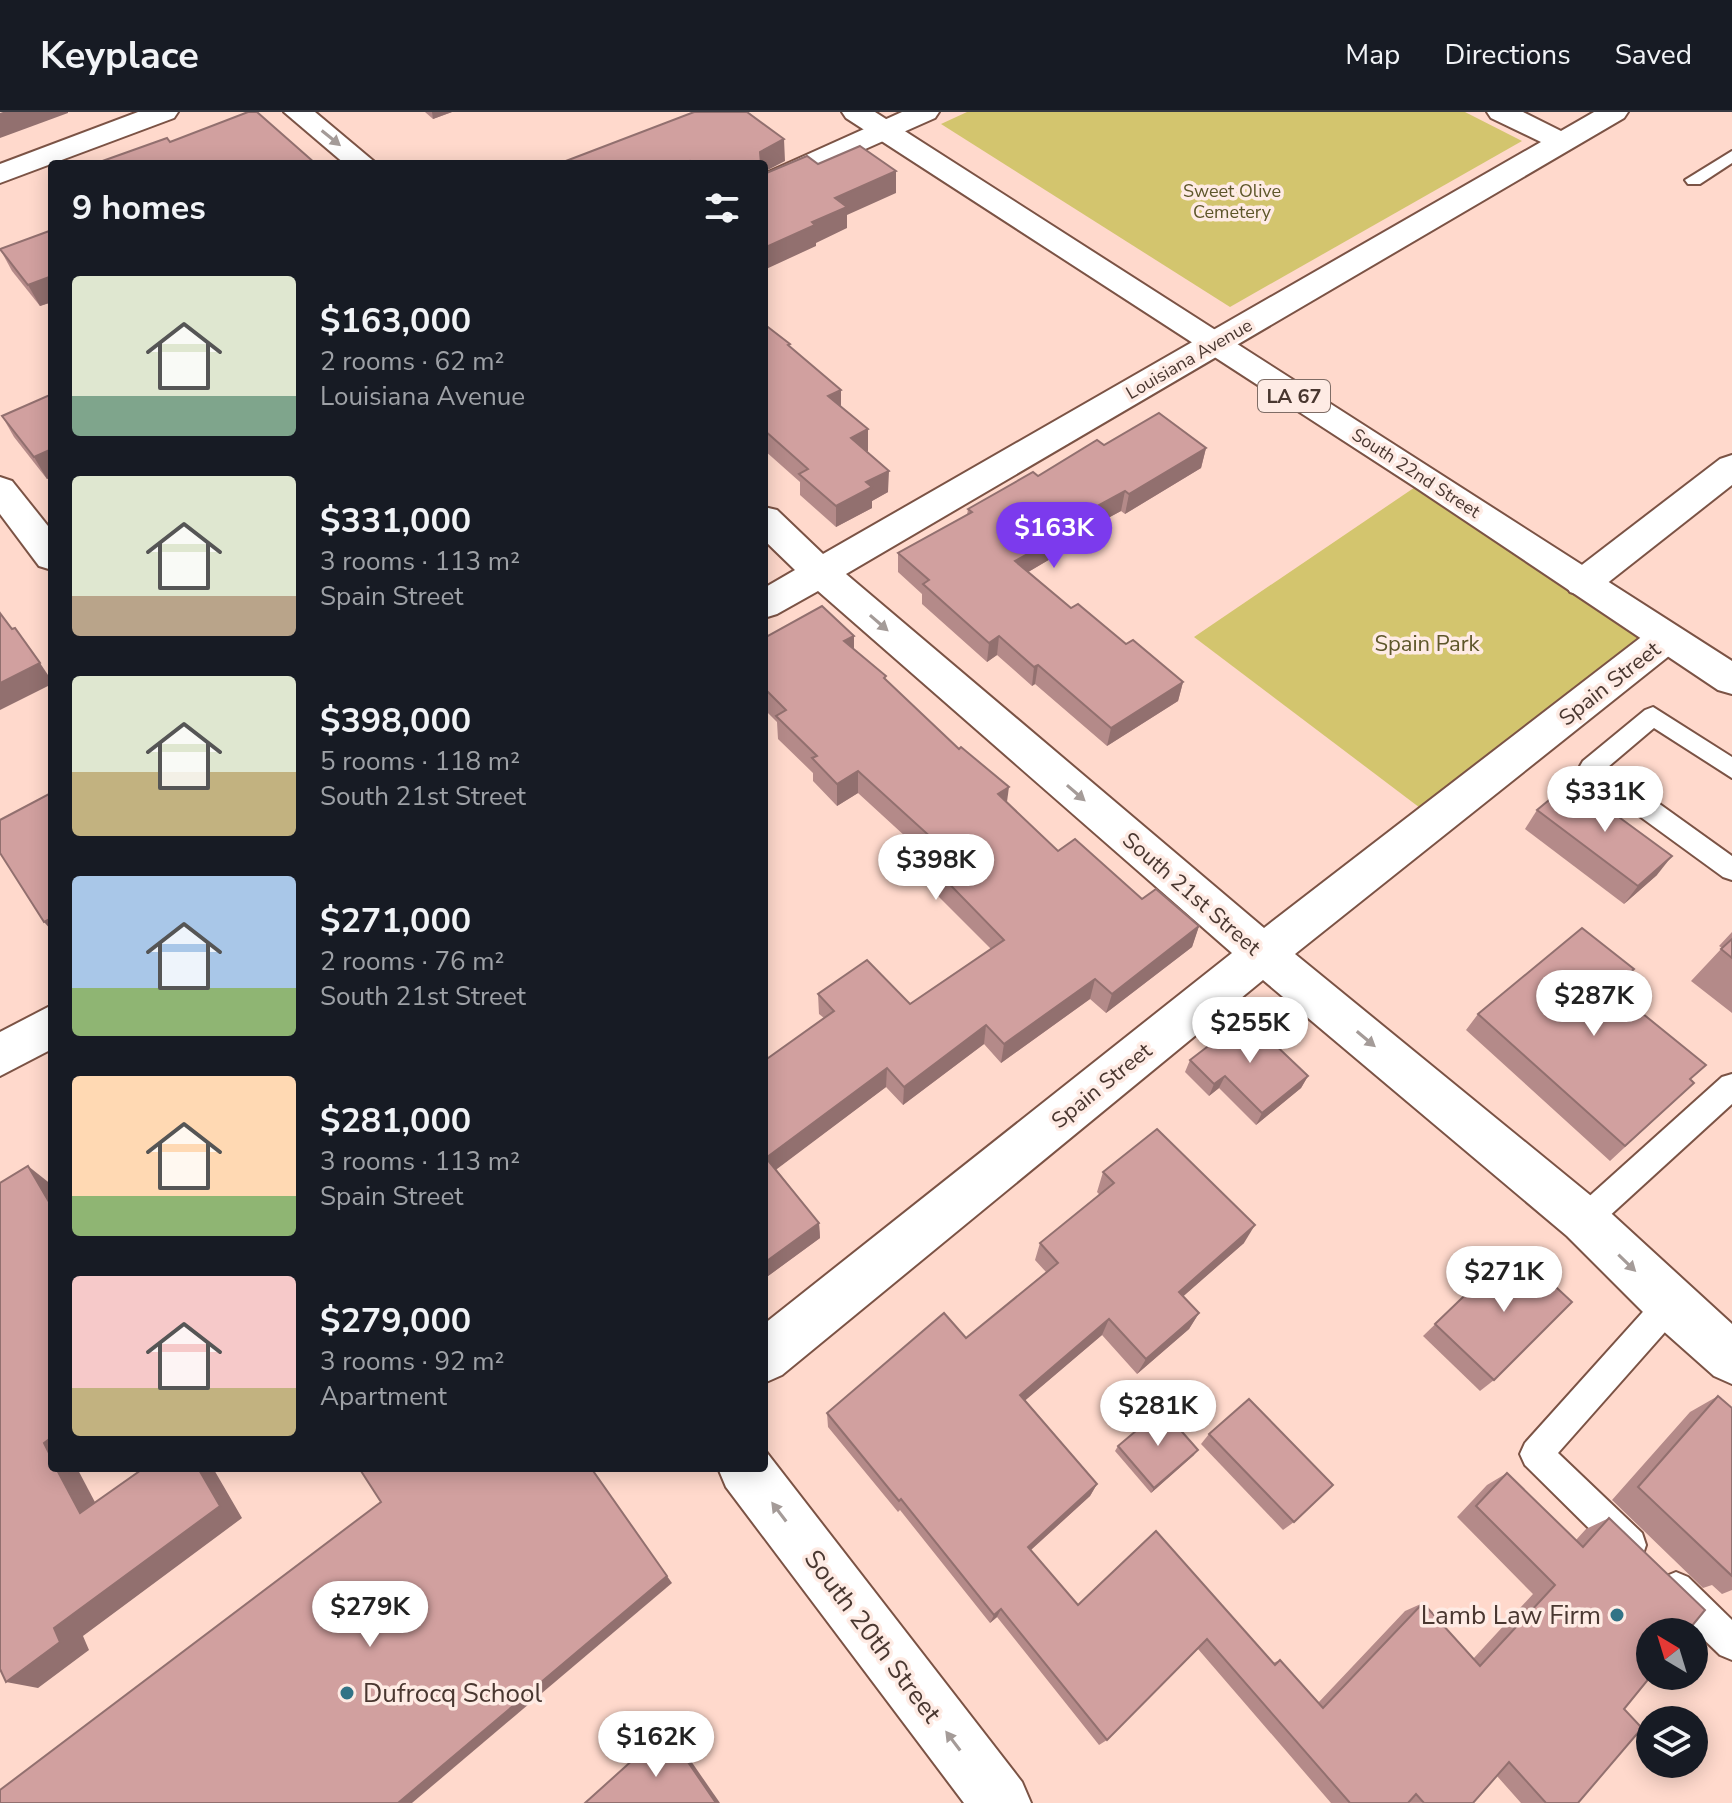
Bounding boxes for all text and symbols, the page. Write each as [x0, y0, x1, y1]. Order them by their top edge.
text: Keyplace [40, 30, 199, 81]
text: Map [1345, 36, 1400, 74]
text: Directions [1444, 36, 1571, 74]
text: Saved [1615, 36, 1692, 74]
one-way arrow [321, 129, 341, 146]
park label: Sweet Olive Cemetery [1183, 179, 1281, 224]
text: 9 homes [72, 185, 206, 231]
icon: filters [700, 186, 744, 230]
text: $163,000 [320, 298, 471, 344]
icon: home [136, 308, 232, 404]
street label: Louisiana Avenue [1122, 313, 1256, 405]
text: 2 rooms · 62 m² [320, 344, 504, 379]
text: Louisiana Avenue [320, 379, 525, 414]
road number: LA 67 [1258, 380, 1330, 412]
street label: South 22nd Street [1347, 423, 1485, 524]
text: $331,000 [320, 498, 471, 544]
pin: $163K [998, 502, 1110, 570]
icon: home [136, 508, 232, 604]
text: $163K [1014, 510, 1094, 545]
text: 3 rooms · 113 m² [320, 544, 520, 579]
text: Spain Street [320, 579, 463, 614]
one-way arrow [869, 614, 889, 631]
park label: Spain Park [1374, 629, 1481, 659]
street label: Spain Street [1553, 634, 1667, 733]
text: $398,000 [320, 698, 471, 744]
icon: home [136, 708, 232, 804]
text: 5 rooms · 118 m² [320, 744, 520, 779]
pin: $331K [1549, 766, 1661, 834]
text: $331K [1565, 774, 1645, 809]
text: South 21st Street [320, 779, 526, 814]
one-way arrow [1066, 784, 1086, 801]
street label: South 21st Street [1116, 825, 1267, 962]
pin: $398K [880, 834, 992, 902]
text: $398K [896, 842, 976, 877]
text: $271,000 [320, 898, 471, 944]
icon: home [136, 908, 232, 1004]
text: 2 rooms · 76 m² [320, 944, 504, 979]
pin: $287K [1538, 970, 1650, 1038]
text: $287K [1554, 978, 1634, 1013]
text: South 21st Street [320, 979, 526, 1014]
pin: $255K [1194, 997, 1306, 1065]
text: $255K [1210, 1005, 1290, 1040]
one-way arrow [1356, 1030, 1376, 1047]
street label: Spain Street [1045, 1036, 1158, 1136]
text: $281,000 [320, 1098, 471, 1144]
icon: home [136, 1108, 232, 1204]
text: 3 rooms · 113 m² [320, 1144, 520, 1179]
text: Spain Street [320, 1179, 463, 1214]
pin: $271K [1448, 1246, 1560, 1314]
one-way arrow [1617, 1253, 1636, 1271]
text: $271K [1464, 1254, 1544, 1289]
text: $279,000 [320, 1298, 471, 1344]
icon: home [136, 1308, 232, 1404]
text: 3 rooms · 92 m² [320, 1344, 504, 1379]
text: Apartment [320, 1379, 447, 1414]
pin: $281K [1102, 1380, 1214, 1448]
text: $281K [1118, 1388, 1198, 1423]
one-way arrow [771, 1502, 787, 1522]
street label: South 20th Street [796, 1543, 950, 1731]
pin: $279K [314, 1581, 426, 1649]
text: $279K [330, 1589, 410, 1624]
place label: Lamb Law Firm [1421, 1598, 1601, 1633]
marker: Lamb Law Firm [1608, 1606, 1626, 1624]
north arrow [1636, 1618, 1708, 1690]
map controls [1636, 1618, 1708, 1778]
place label: Dufrocq School [363, 1676, 542, 1711]
marker: Dufrocq School [338, 1684, 356, 1702]
button: layers [1636, 1706, 1708, 1778]
pin: $162K [600, 1711, 712, 1779]
text: $162K [616, 1719, 696, 1754]
one-way arrow [946, 1731, 962, 1751]

